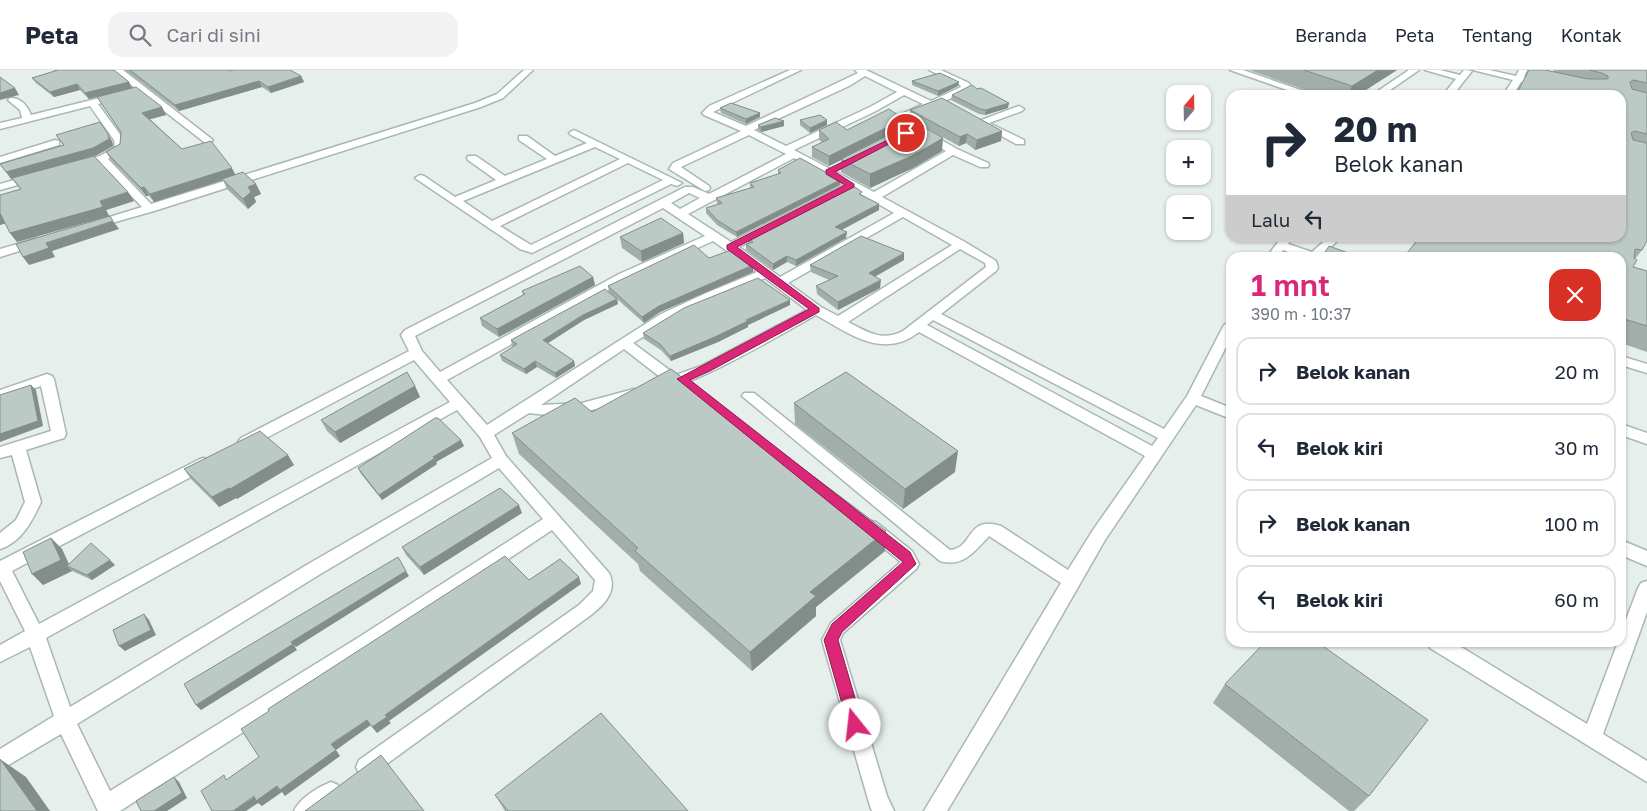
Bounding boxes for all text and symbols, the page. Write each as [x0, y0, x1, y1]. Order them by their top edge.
search box [108, 12, 458, 57]
text: Peta [25, 20, 78, 49]
icon: search [126, 21, 154, 49]
text: Cari di sini [166, 23, 261, 46]
text: Beranda [1295, 24, 1367, 46]
text: Peta [1395, 24, 1434, 46]
text: Tentang [1462, 24, 1533, 46]
text: Kontak [1561, 24, 1622, 46]
north arrow [1166, 85, 1211, 130]
map controls [1166, 85, 1211, 240]
text: 20 m [1334, 108, 1417, 150]
icon: right [1251, 110, 1316, 175]
pin [885, 112, 927, 154]
icon: arrive [892, 119, 920, 147]
button: + [1166, 140, 1211, 185]
text: Belok kanan [1334, 150, 1464, 177]
button: − [1166, 195, 1211, 240]
icon: left [1300, 205, 1328, 233]
text: Lalu [1251, 208, 1290, 231]
text: 1 mnt [1251, 267, 1330, 303]
button: close [1549, 269, 1601, 321]
text: 390 m · 10:37 [1251, 304, 1351, 324]
icon: right [1253, 357, 1281, 385]
text: Belok kanan [1296, 360, 1410, 383]
text: 20 m [1555, 360, 1599, 383]
icon: left [1253, 433, 1281, 461]
text: Belok kiri [1296, 436, 1383, 459]
text: 30 m [1555, 436, 1599, 459]
icon: right [1253, 509, 1281, 537]
text: Belok kanan [1296, 512, 1410, 535]
text: 100 m [1545, 512, 1599, 535]
icon: left [1253, 585, 1281, 613]
text: Belok kiri [1296, 588, 1383, 611]
text: 60 m [1554, 588, 1599, 611]
position arrow [828, 698, 880, 750]

